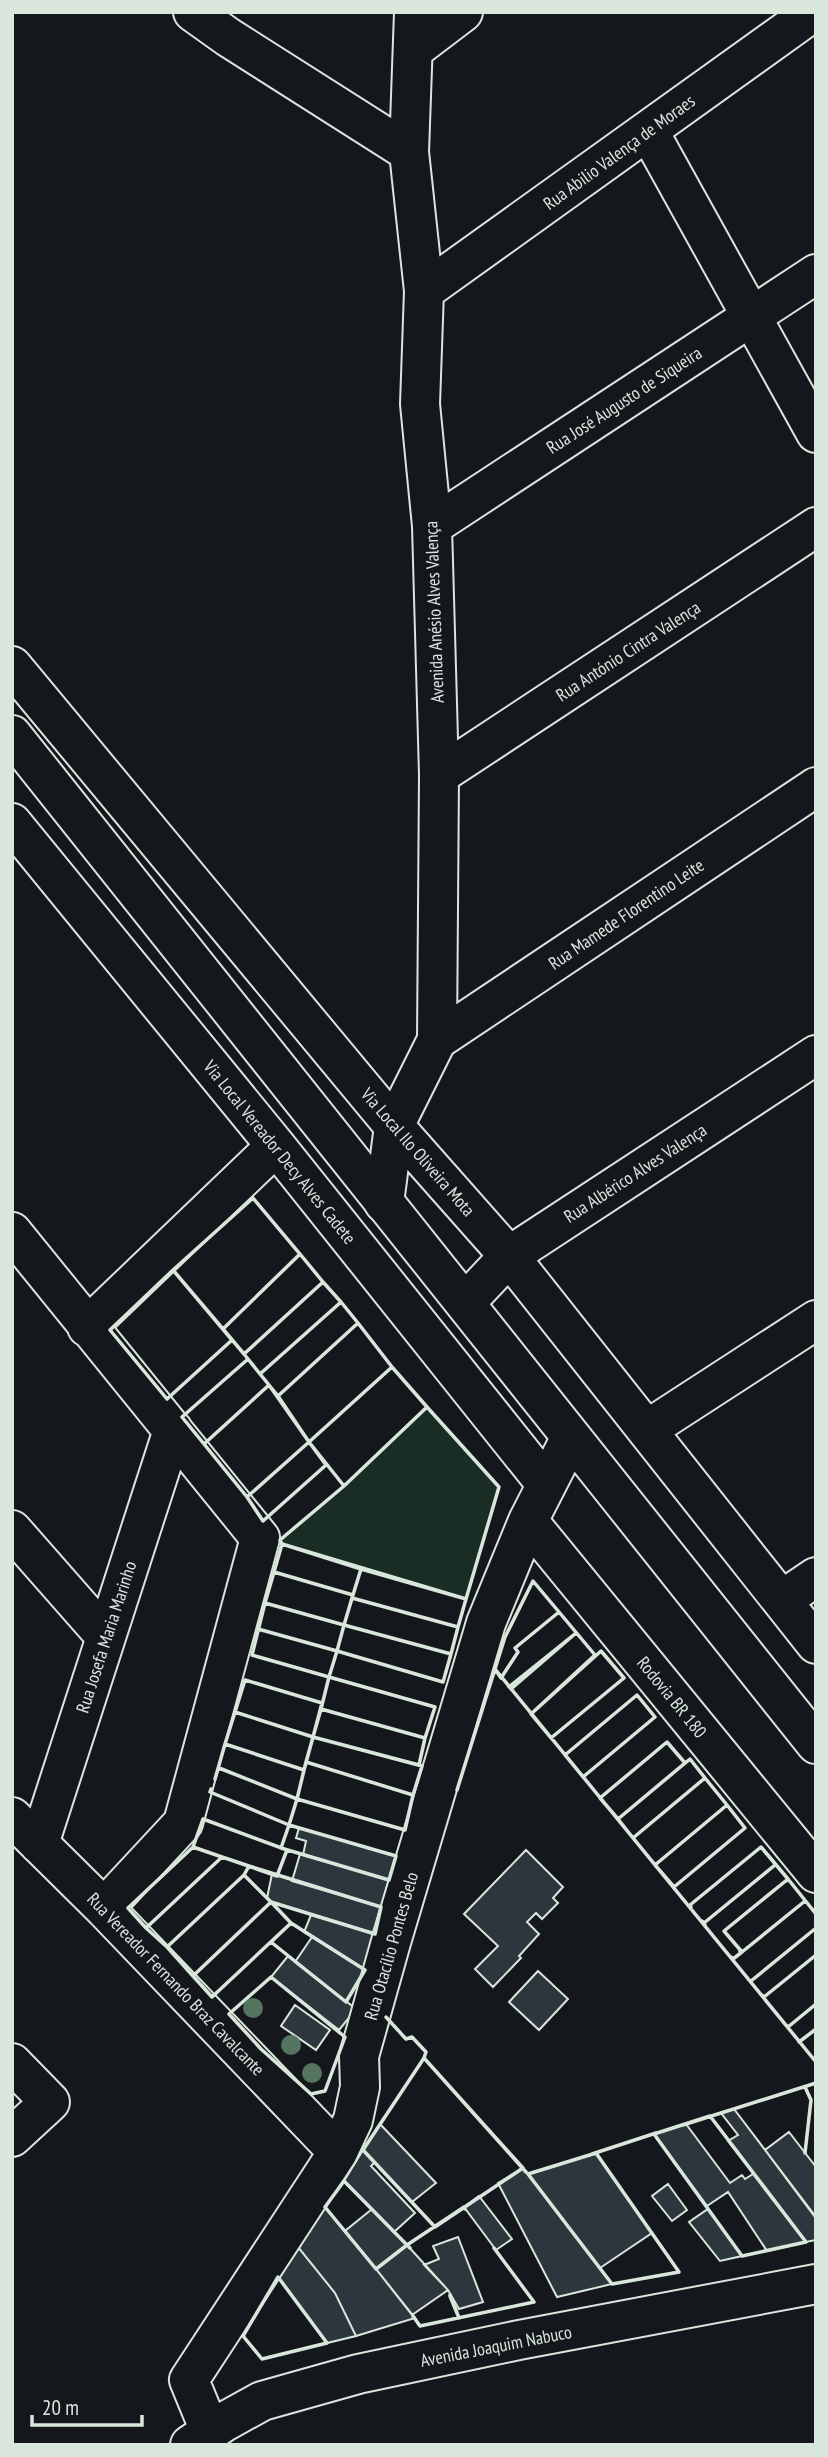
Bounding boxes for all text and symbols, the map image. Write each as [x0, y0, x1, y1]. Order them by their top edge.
street label: Rua Abilio Valença de Moraes [539, 89, 699, 215]
street label: Rua José Augusto de Siqueira [542, 341, 706, 459]
street label: Avenida Anésio Alves Valença [419, 521, 449, 703]
street label: Rua António Cintra Valença [551, 596, 705, 706]
street label: Rua Mamede Florentino Leite [544, 853, 708, 975]
street label: Via Local Vereador Decy Alves Cadete [198, 1055, 361, 1249]
street label: Via Local Ilo Oliveira Mota [355, 1082, 480, 1221]
street label: Rua Albérico Alves Valença [559, 1118, 711, 1228]
street label: Rua Josefa Maria Marinho [71, 1558, 141, 1716]
street label: Rodovia BR 180 [632, 1652, 712, 1742]
street label: Rua Otacílio Pontes Belo [359, 1869, 423, 2023]
street label: Rua Vereador Fernando Braz Cavalcante [82, 1888, 270, 2080]
street label: Avenida Joaquim Nabuco [418, 2320, 574, 2372]
scale bar [32, 2384, 142, 2428]
text: 20 m [42, 2394, 79, 2421]

